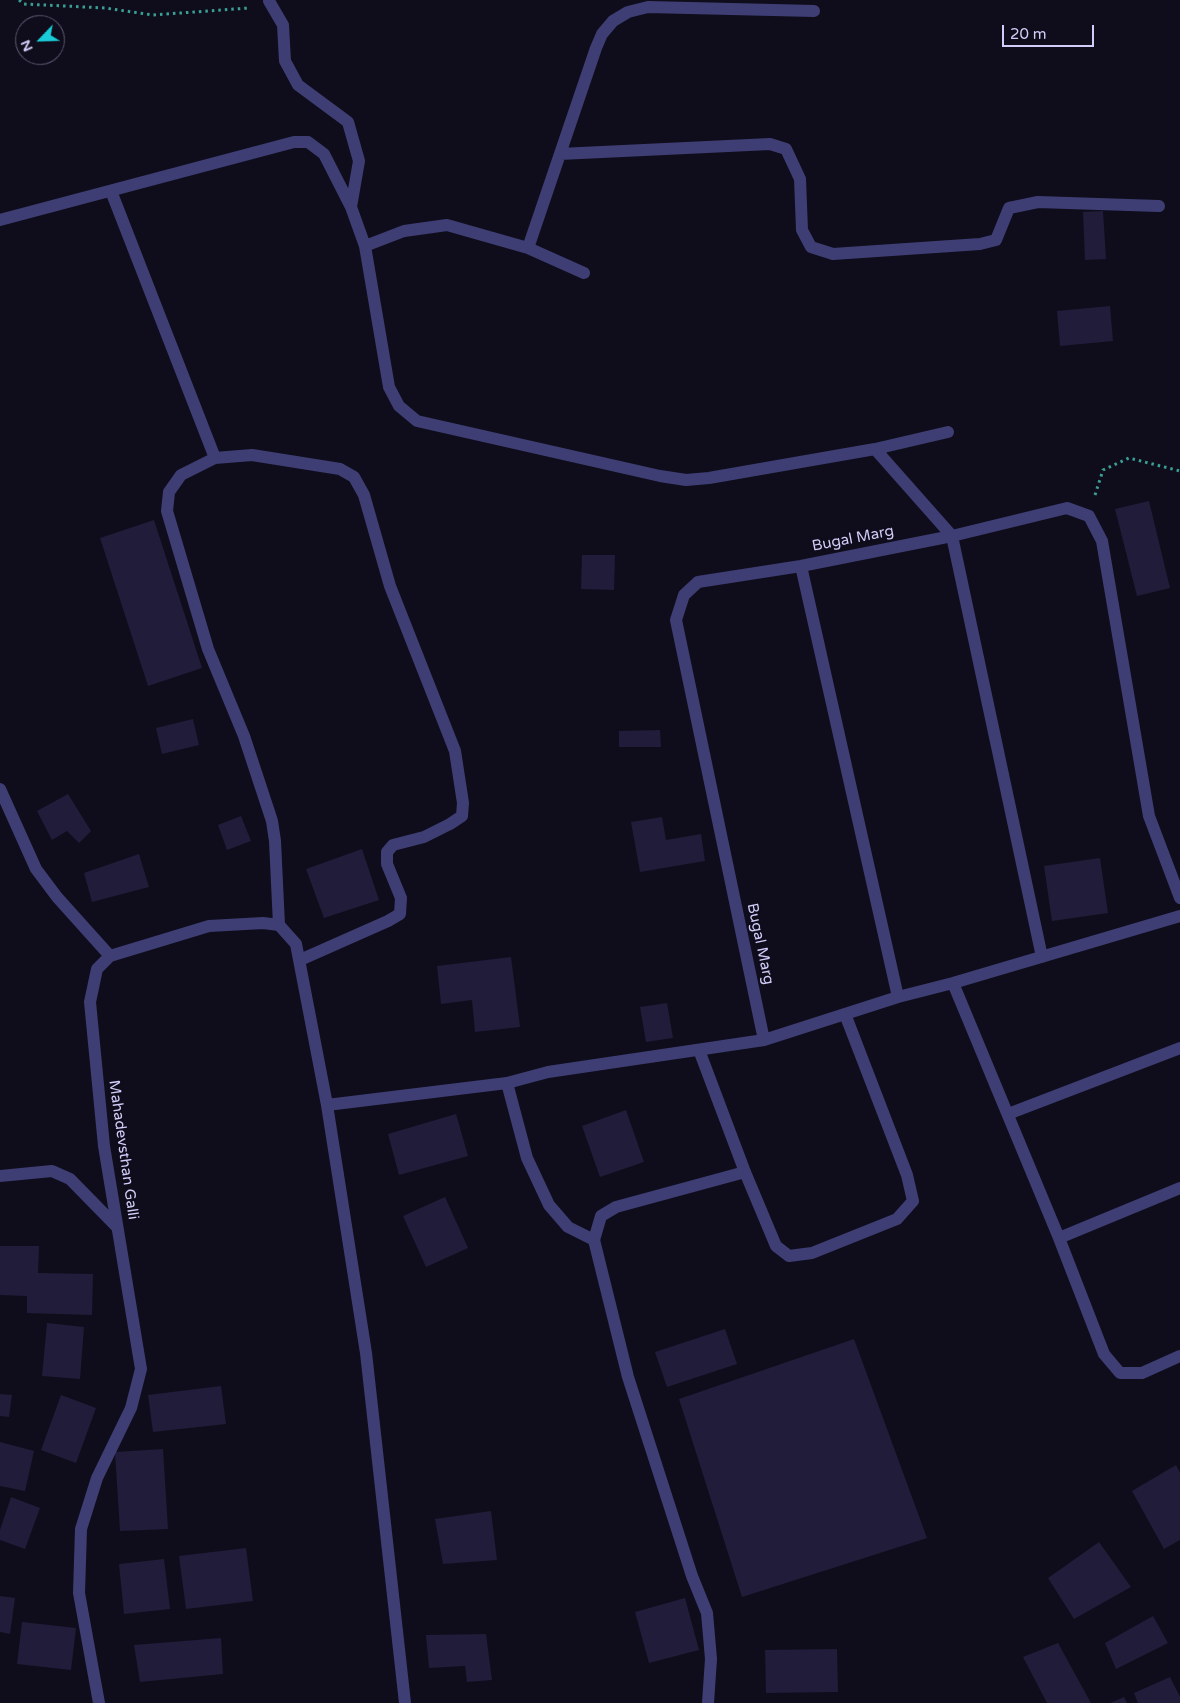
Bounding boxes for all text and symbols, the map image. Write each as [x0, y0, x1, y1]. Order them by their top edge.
north arrow [15, 15, 65, 65]
scale bar [1005, 15, 1098, 47]
text: 20 m [1010, 25, 1047, 43]
text: N [17, 37, 37, 54]
street label: Bugal Marg [811, 522, 895, 556]
street label: Bugal Marg [743, 902, 777, 986]
street label: Mahadevsthan Galli [104, 1079, 142, 1221]

